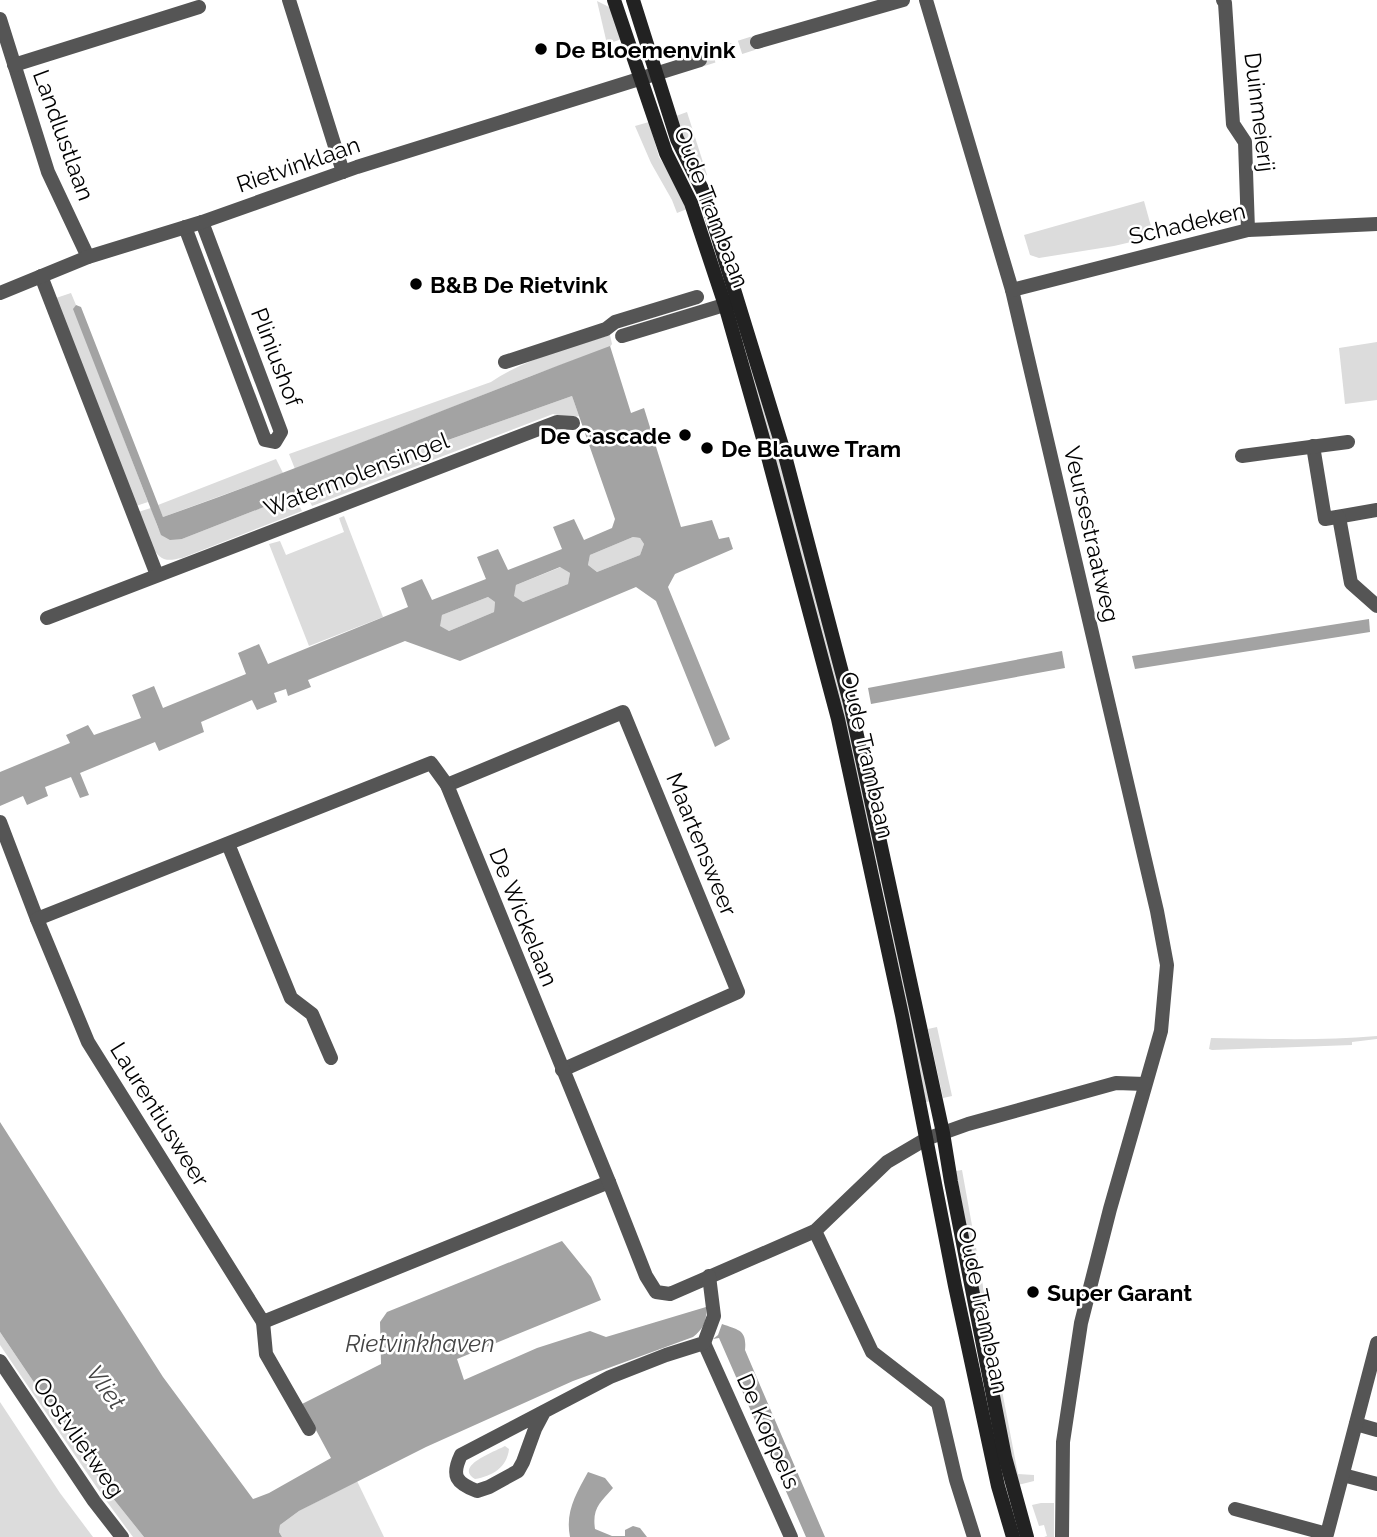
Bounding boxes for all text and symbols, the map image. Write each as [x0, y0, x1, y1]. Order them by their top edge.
place label: De Bloemenvink [555, 36, 736, 63]
marker: De Bloemenvink [533, 41, 549, 57]
street label: Duinmeierij [1239, 51, 1281, 173]
street label: Landlustlaan [28, 66, 100, 204]
street label: Oude Trambaan [669, 123, 755, 291]
street label: Rietvinklaan [233, 130, 363, 198]
street label: Schadeken [1126, 196, 1248, 250]
place label: B&B De Rietvink [430, 271, 608, 298]
marker: B&B De Rietvink [408, 276, 424, 292]
street label: Pliniushof [246, 304, 309, 411]
place label: De Cascade [540, 422, 671, 449]
street label: Watermolensingel [260, 426, 453, 522]
marker: De Cascade [677, 427, 693, 443]
place label: De Blauwe Tram [721, 435, 901, 462]
marker: De Blauwe Tram [699, 440, 715, 456]
street label: Veursestraatweg [1059, 444, 1125, 624]
street label: Oude Trambaan [836, 669, 900, 841]
street label: Maartensweer [661, 769, 743, 919]
street label: De Wickelaan [484, 844, 564, 990]
street label: Laurentiusweer [105, 1037, 215, 1191]
street label: Oude Trambaan [953, 1224, 1015, 1396]
place label: Super Garant [1047, 1279, 1192, 1306]
marker: Super Garant [1025, 1284, 1041, 1300]
water label: Rietvinkhaven [345, 1329, 495, 1358]
water label: Vliet [80, 1359, 132, 1415]
street label: De Koppels [732, 1369, 806, 1493]
street label: Oostvlietweg [28, 1372, 130, 1502]

